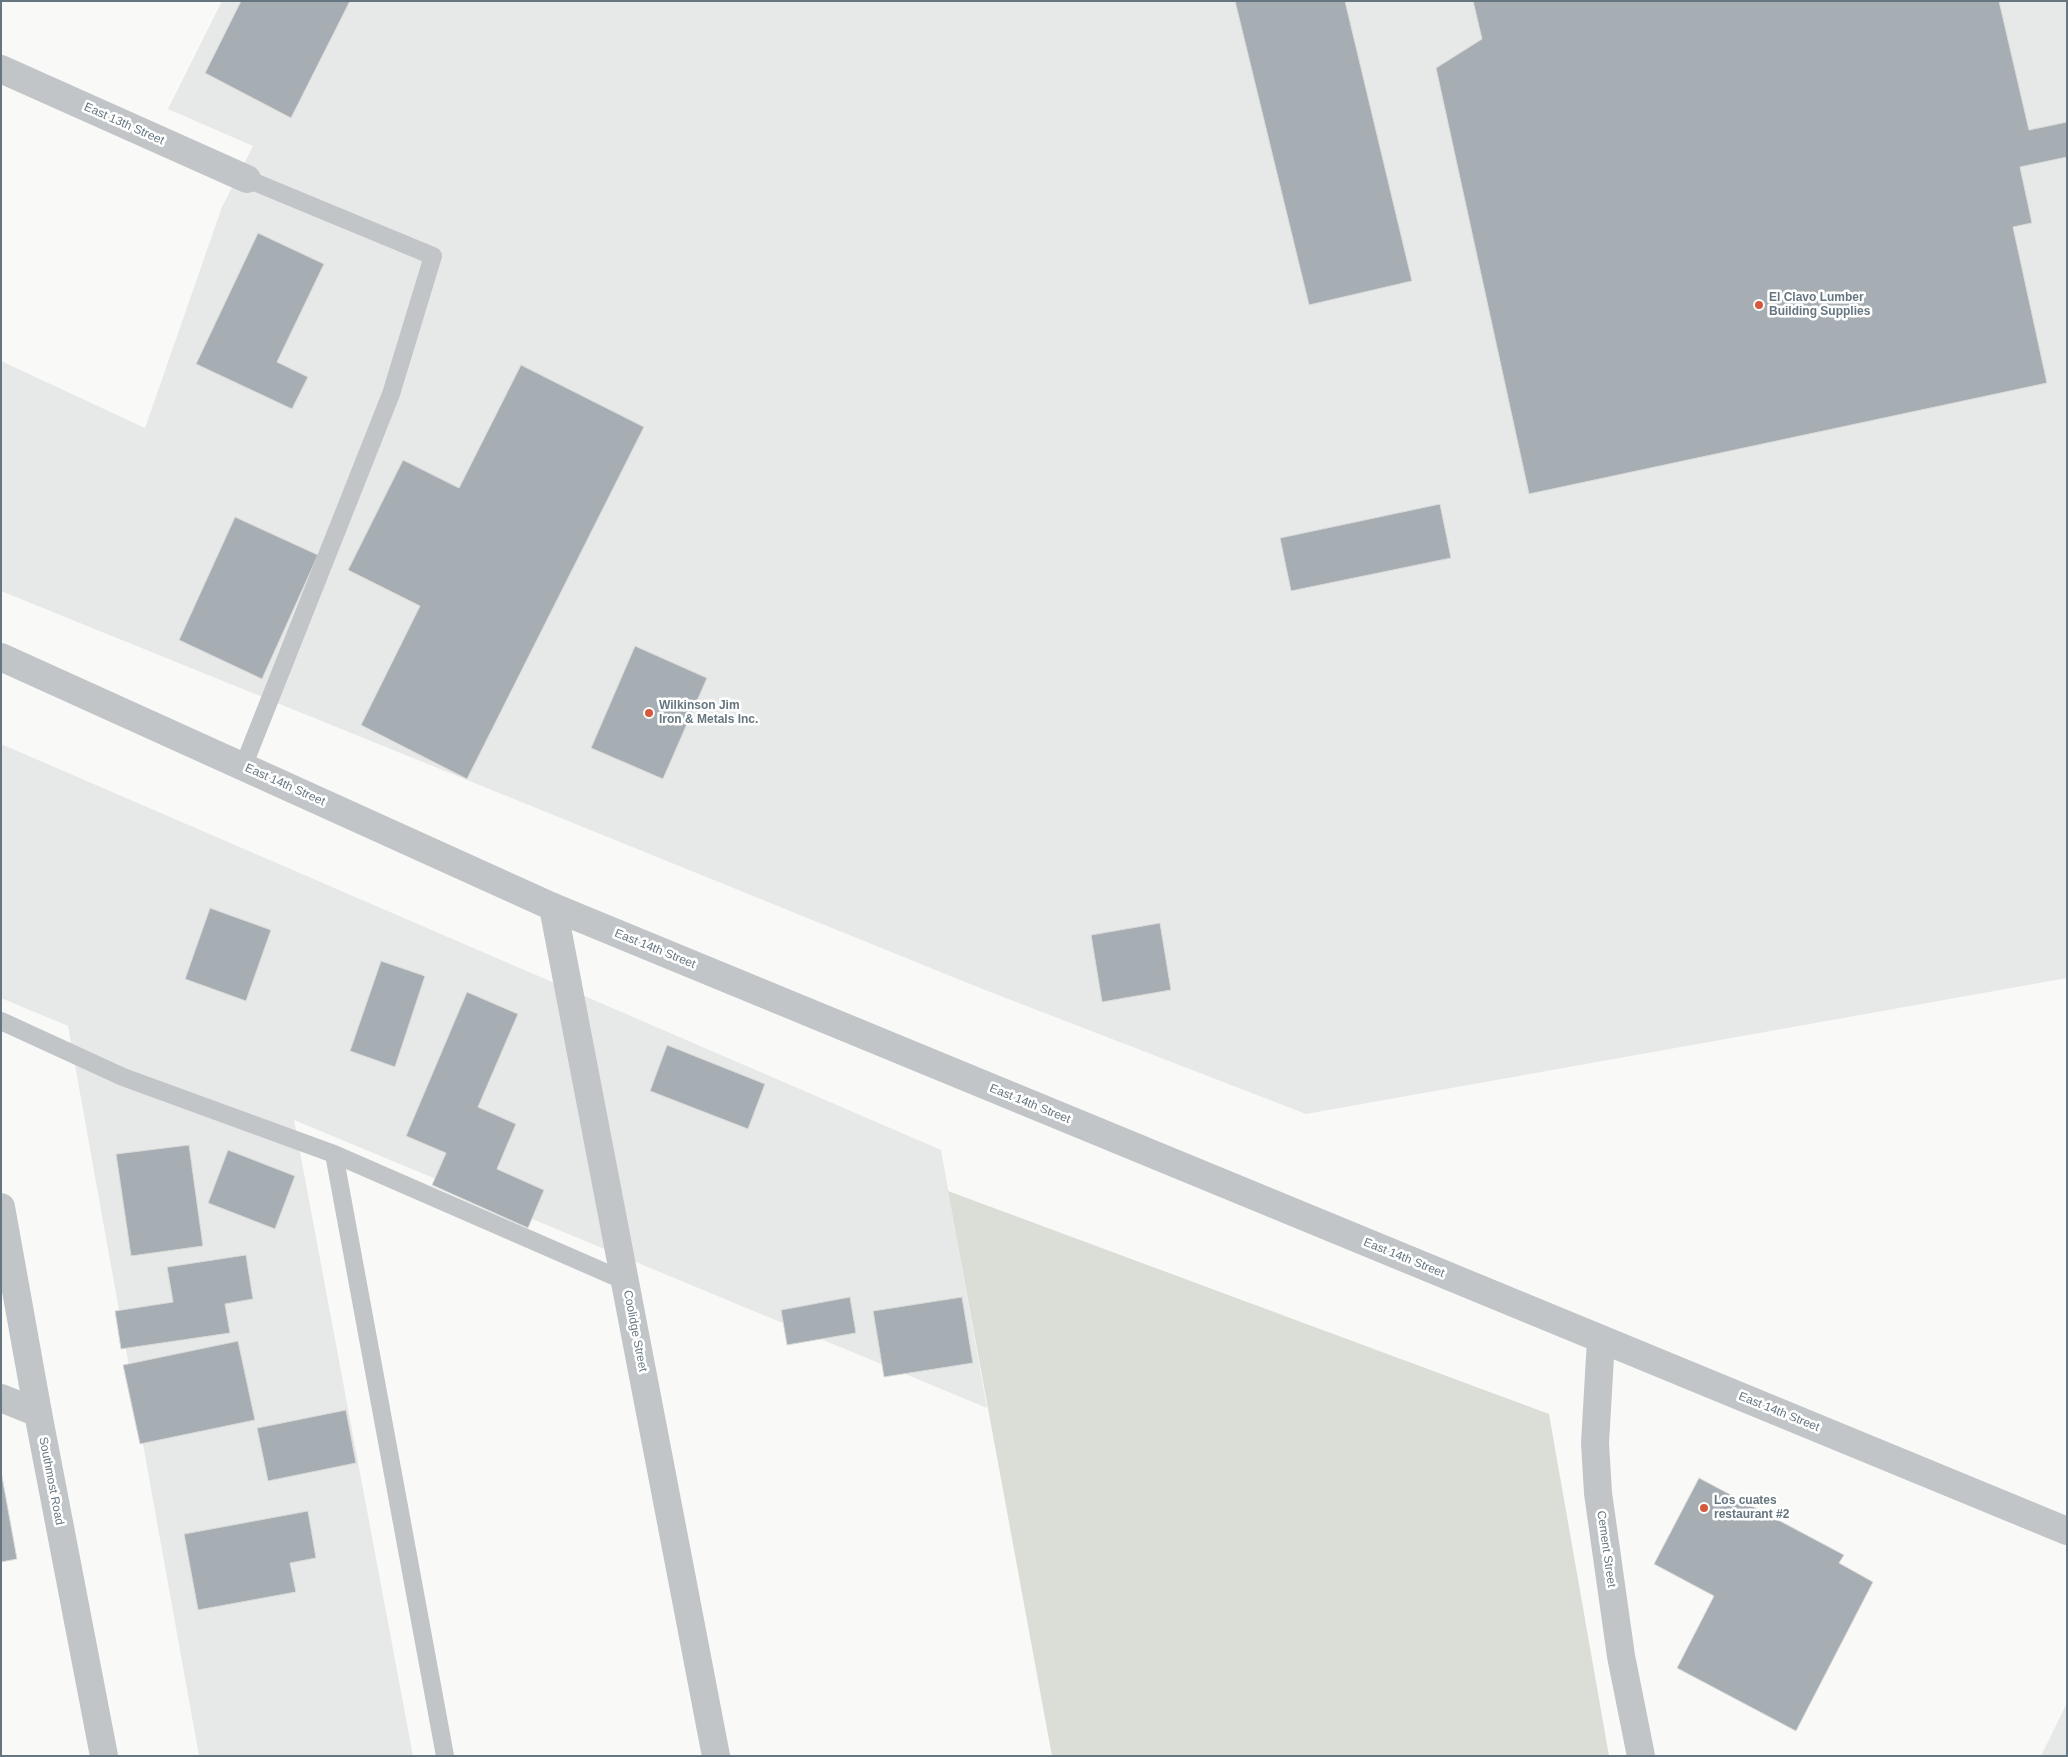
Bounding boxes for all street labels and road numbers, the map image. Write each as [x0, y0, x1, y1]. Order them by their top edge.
street label: East 13th Street [82, 100, 166, 148]
street label: East 14th Street [243, 761, 327, 809]
street label: East 14th Street [612, 926, 698, 972]
street label: East 14th Street [987, 1081, 1073, 1127]
street label: East 14th Street [1361, 1235, 1447, 1281]
street label: Coolidge Street [620, 1289, 650, 1373]
street label: East 14th Street [1736, 1389, 1822, 1435]
street label: Southmost Road [35, 1436, 67, 1526]
street label: Cement Street [1593, 1510, 1619, 1588]

